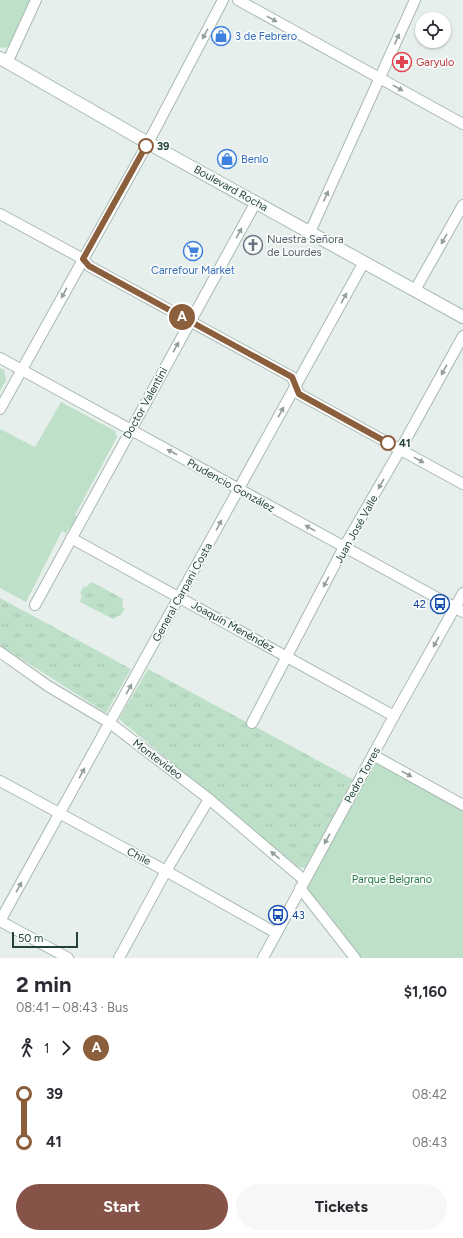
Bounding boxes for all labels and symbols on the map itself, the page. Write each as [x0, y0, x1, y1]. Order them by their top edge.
one-way arrow [266, 15, 278, 22]
shop icon: 3 de Febrero [210, 25, 232, 47]
one-way arrow [202, 29, 208, 40]
place label: 3 de Febrero [235, 30, 297, 43]
one-way arrow [394, 34, 400, 45]
pharmacy icon: Garyulo [391, 51, 413, 73]
place label: Garyulo [416, 56, 454, 69]
one-way arrow [392, 85, 404, 92]
marker: 39 [138, 138, 154, 154]
place label: 39 [157, 140, 170, 153]
shop icon: Benlo [216, 148, 238, 170]
place label: Benlo [241, 153, 269, 166]
street label: Boulevard Rocha [191, 163, 270, 214]
one-way arrow [323, 191, 329, 202]
one-way arrow [235, 227, 242, 239]
place label: Nuestra Señora de Lourdes [267, 233, 344, 259]
one-way arrow [440, 233, 447, 244]
church icon: Nuestra Señora de Lourdes [242, 234, 264, 256]
supermarket icon: Carrefour Market [182, 240, 204, 262]
place label: Carrefour Market [151, 264, 235, 277]
one-way arrow [61, 288, 67, 299]
one-way arrow [341, 292, 347, 304]
line badge: A [169, 304, 195, 330]
one-way arrow [173, 341, 180, 353]
one-way arrow [441, 364, 448, 376]
street label: Doctor Valentini [120, 365, 170, 441]
one-way arrow [278, 406, 285, 417]
marker: 41 [380, 435, 396, 451]
place label: 41 [399, 437, 411, 450]
one-way arrow [166, 449, 178, 456]
street label: Prudencio González [185, 456, 277, 515]
one-way arrow [413, 456, 425, 463]
one-way arrow [378, 478, 384, 489]
street label: Juan José Valle [332, 493, 380, 566]
one-way arrow [215, 520, 222, 531]
one-way arrow [304, 525, 316, 532]
street label: General Carpani Costa [150, 541, 215, 644]
one-way arrow [323, 576, 330, 588]
bus stop icon: 42 [429, 593, 451, 615]
street label: Joaquín Menéndez [189, 598, 277, 655]
place label: 42 [413, 598, 426, 611]
one-way arrow [432, 636, 439, 648]
one-way arrow [126, 683, 132, 694]
street label: Montevideo [130, 736, 185, 782]
street label: Pedro Torres [342, 745, 383, 805]
one-way arrow [78, 767, 85, 779]
one-way arrow [401, 771, 413, 777]
one-way arrow [324, 833, 331, 845]
street label: Chile [125, 845, 153, 868]
one-way arrow [270, 850, 280, 860]
park label: Parque Belgrano [352, 873, 432, 886]
one-way arrow [16, 881, 22, 892]
bus stop icon: 43 [267, 904, 289, 926]
place label: 43 [292, 909, 305, 922]
scale bar [12, 930, 78, 949]

